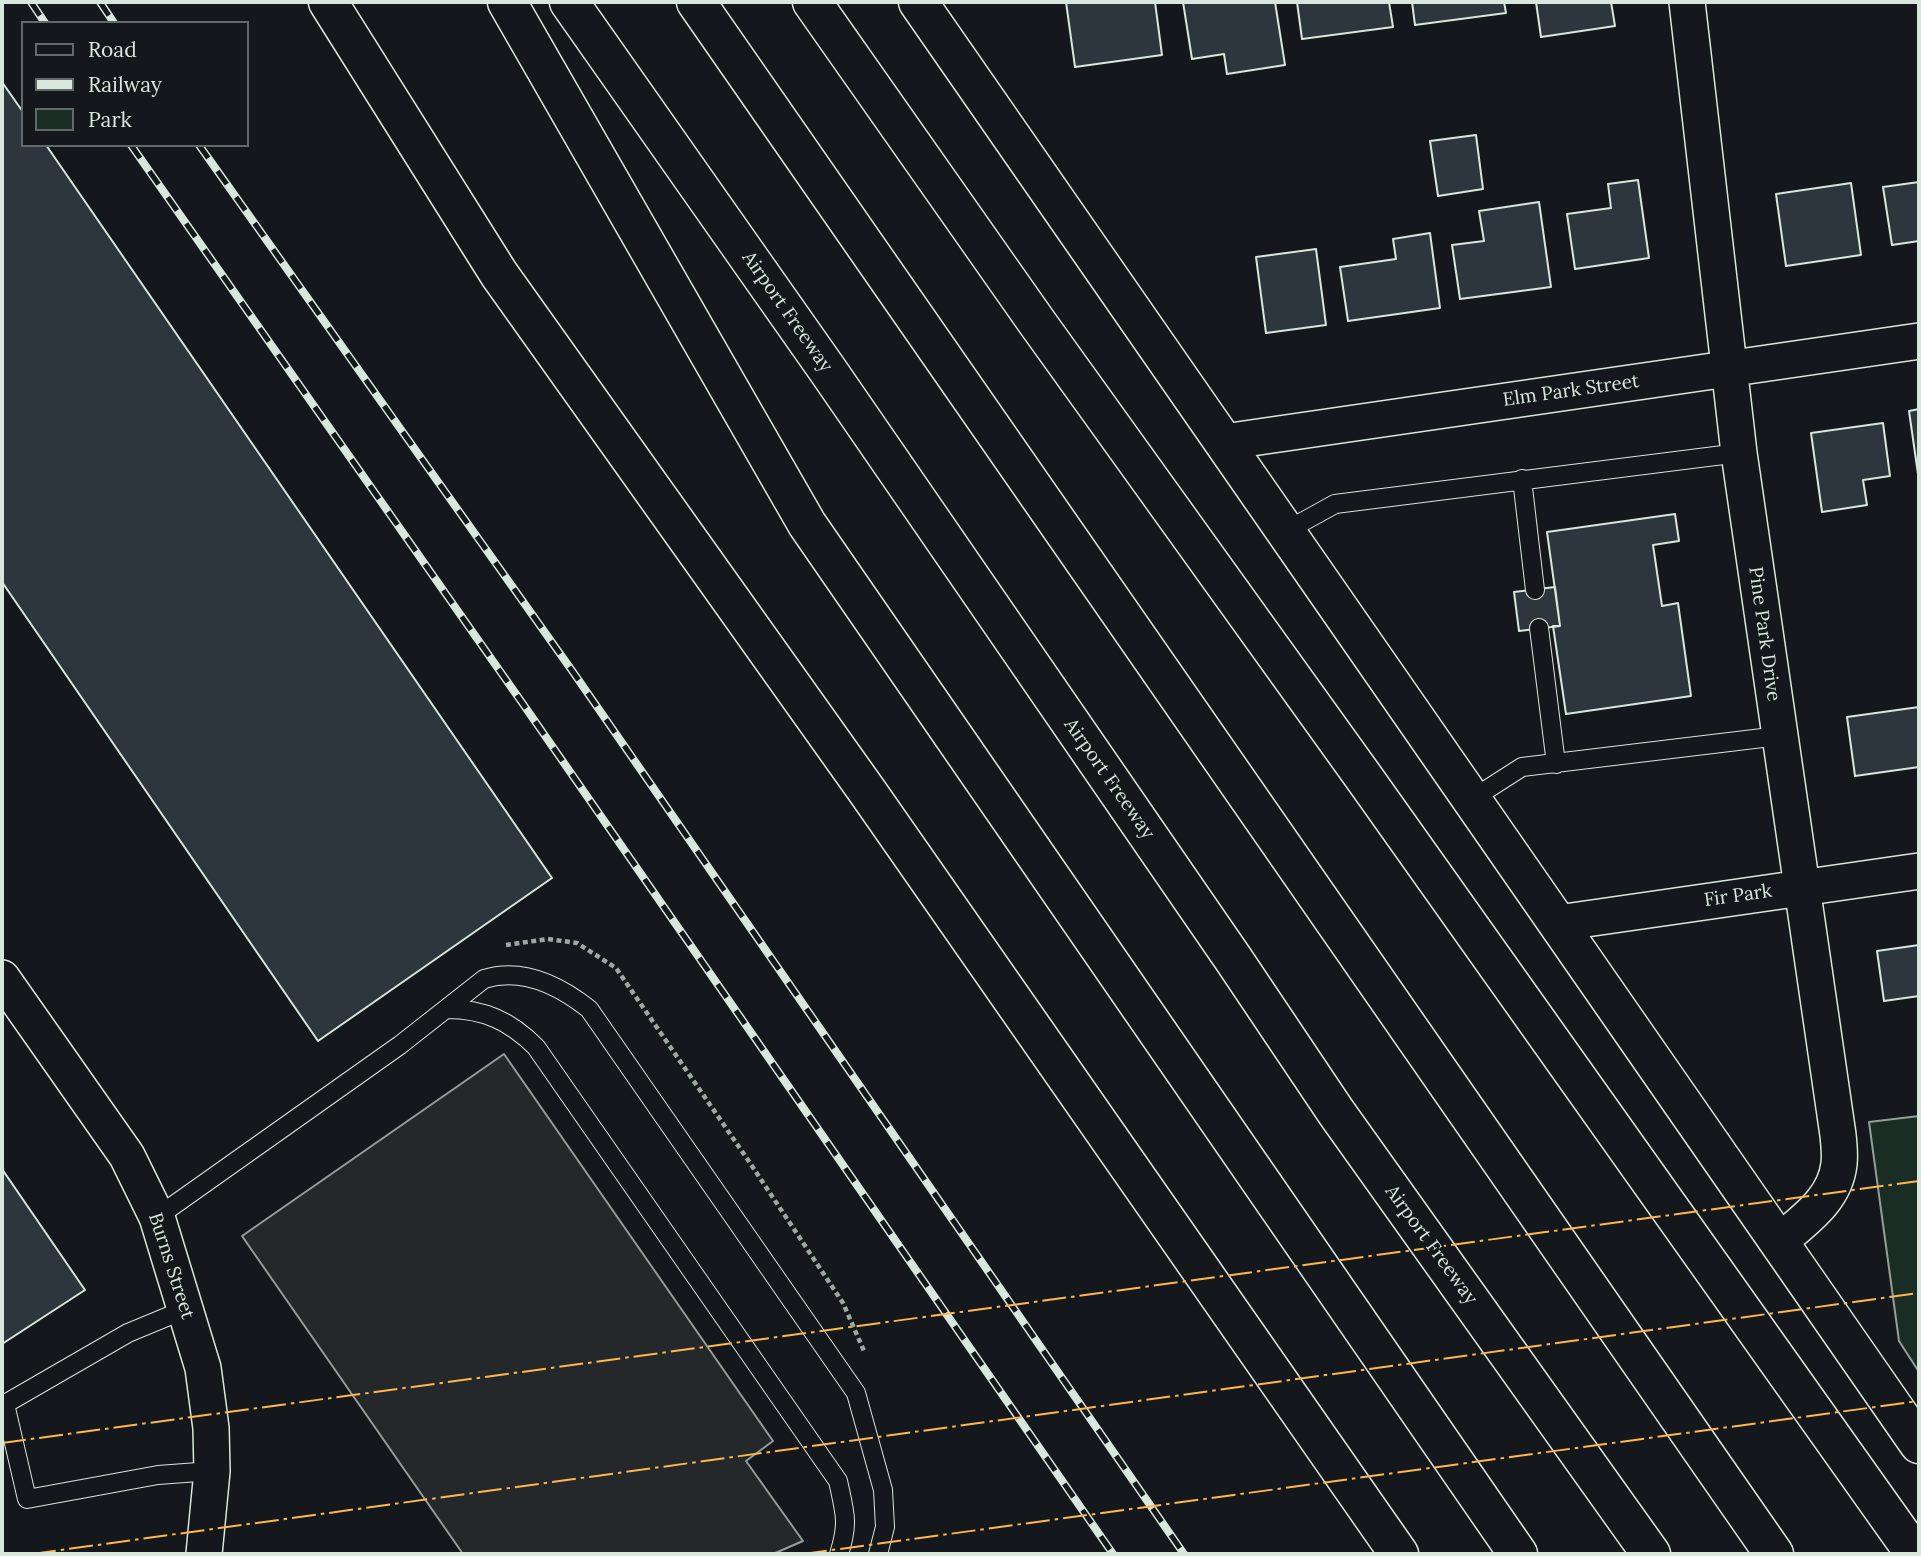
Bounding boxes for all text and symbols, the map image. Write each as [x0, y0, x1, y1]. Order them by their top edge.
legend [21, 21, 248, 147]
text: Road [88, 36, 137, 63]
text: Railway [88, 71, 162, 98]
text: Park [88, 106, 132, 133]
street label: Airport Freeway [737, 247, 837, 377]
street label: Elm Park Street [1501, 370, 1641, 412]
street label: Pine Park Drive [1743, 565, 1785, 703]
street label: Airport Freeway [1059, 714, 1159, 844]
street label: Fir Park [1703, 880, 1773, 912]
street label: Airport Freeway [1380, 1181, 1482, 1309]
street label: Burns Street [143, 1210, 199, 1322]

